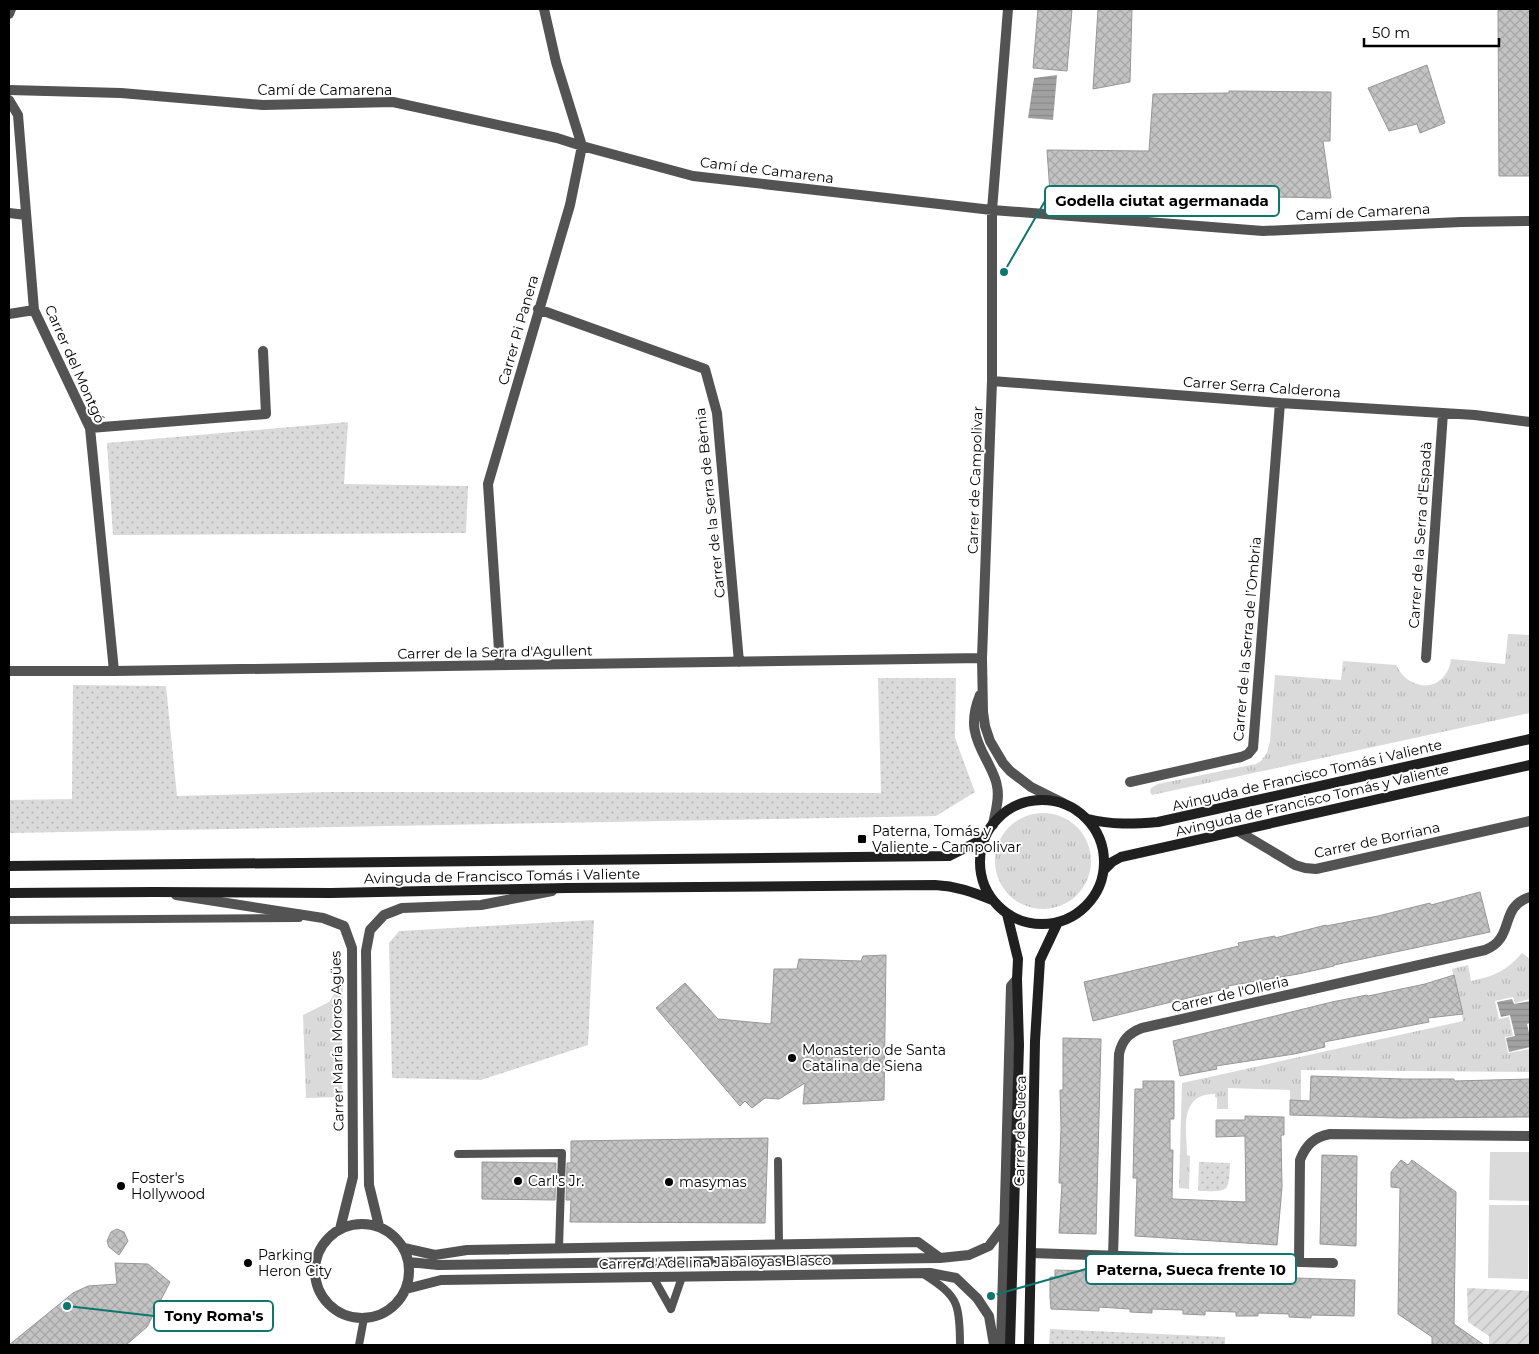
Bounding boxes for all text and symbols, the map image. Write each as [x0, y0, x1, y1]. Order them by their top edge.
scale bar [1364, 15, 1499, 47]
text: 50 m [1372, 23, 1410, 42]
street label: Camí de Camarena [258, 81, 392, 99]
street label: Camí de Camarena [699, 153, 835, 187]
callout: Godella ciutat agermanada [1045, 186, 1279, 216]
text: Godella ciutat agermanada [1055, 191, 1269, 210]
street label: Camí de Camarena [1295, 199, 1431, 225]
street label: Carrer Pi Panera [494, 273, 542, 387]
street label: Carrer del Montgó [41, 302, 109, 426]
street label: Carrer Serra Calderona [1183, 373, 1341, 401]
street label: Carrer de Campolivar [963, 405, 987, 554]
street label: Carrer de la Serra de Bèrnia [691, 407, 729, 599]
street label: Carrer de la Serra d'Espadà [1404, 441, 1436, 629]
street label: Carrer de la Serra de l’Ombria [1229, 536, 1265, 742]
street label: Carrer de la Serra d'Agullent [397, 641, 593, 663]
street label: Avinguda de Francisco Tomás i Valiente [1170, 735, 1444, 815]
street label: Avinguda de Francisco Tomás y Valiente [1174, 760, 1450, 840]
street label: Carrer de Borriana [1312, 818, 1442, 862]
place label: Paterna, Tomás y Valiente - Campolivar [872, 822, 1022, 856]
marker: Paterna, Tomás y Valiente - Campolivar [856, 833, 868, 845]
street label: Avinguda de Francisco Tomás i Valiente [364, 865, 640, 887]
street label: Carrer María Moros Agües [326, 950, 348, 1131]
street label: Carrer de l'Olleria [1170, 972, 1290, 1016]
place label: Monasterio de Santa Catalina de Siena [802, 1041, 946, 1075]
marker: Monasterio de Santa Catalina de Siena [786, 1052, 798, 1064]
street label: Carrer de Sueca [1010, 1075, 1030, 1187]
place label: Foster's Hollywood [131, 1169, 205, 1203]
place label: Carl's Jr. [528, 1172, 584, 1190]
place label: masymas [679, 1173, 747, 1191]
marker: Carl's Jr. [512, 1175, 524, 1187]
marker: masymas [663, 1176, 675, 1188]
marker: Foster's Hollywood [115, 1180, 127, 1192]
place label: Parking Heron City [258, 1246, 332, 1280]
street label: Carrer d'Adelina Jabaloyas Blasco [599, 1251, 832, 1273]
callout: Paterna, Sueca frente 10 [1086, 1254, 1296, 1284]
marker: Parking Heron City [242, 1257, 254, 1269]
text: Paterna, Sueca frente 10 [1096, 1260, 1286, 1279]
callout: Tony Roma's [154, 1301, 273, 1331]
text: Tony Roma's [165, 1306, 264, 1325]

